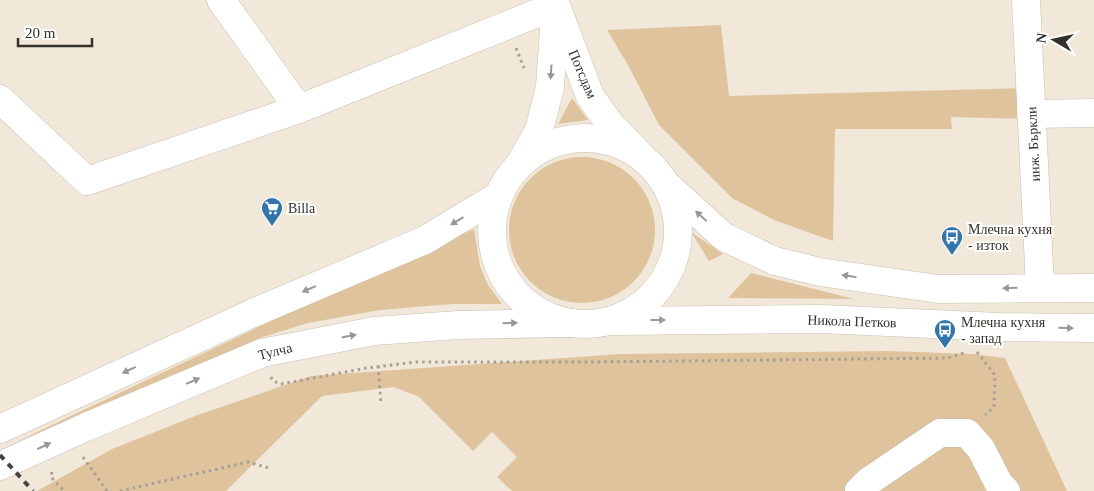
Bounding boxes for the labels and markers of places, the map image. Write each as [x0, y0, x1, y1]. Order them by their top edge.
supermarket icon: Billa [260, 196, 284, 227]
place label: Billa [288, 201, 316, 216]
place label: Млечна кухня - изток [968, 222, 1053, 253]
bus stop icon: Млечна кухня - изток [940, 225, 964, 256]
place label: Млечна кухня - запад [961, 315, 1046, 346]
bus stop icon: Млечна кухня - запад [933, 318, 957, 349]

